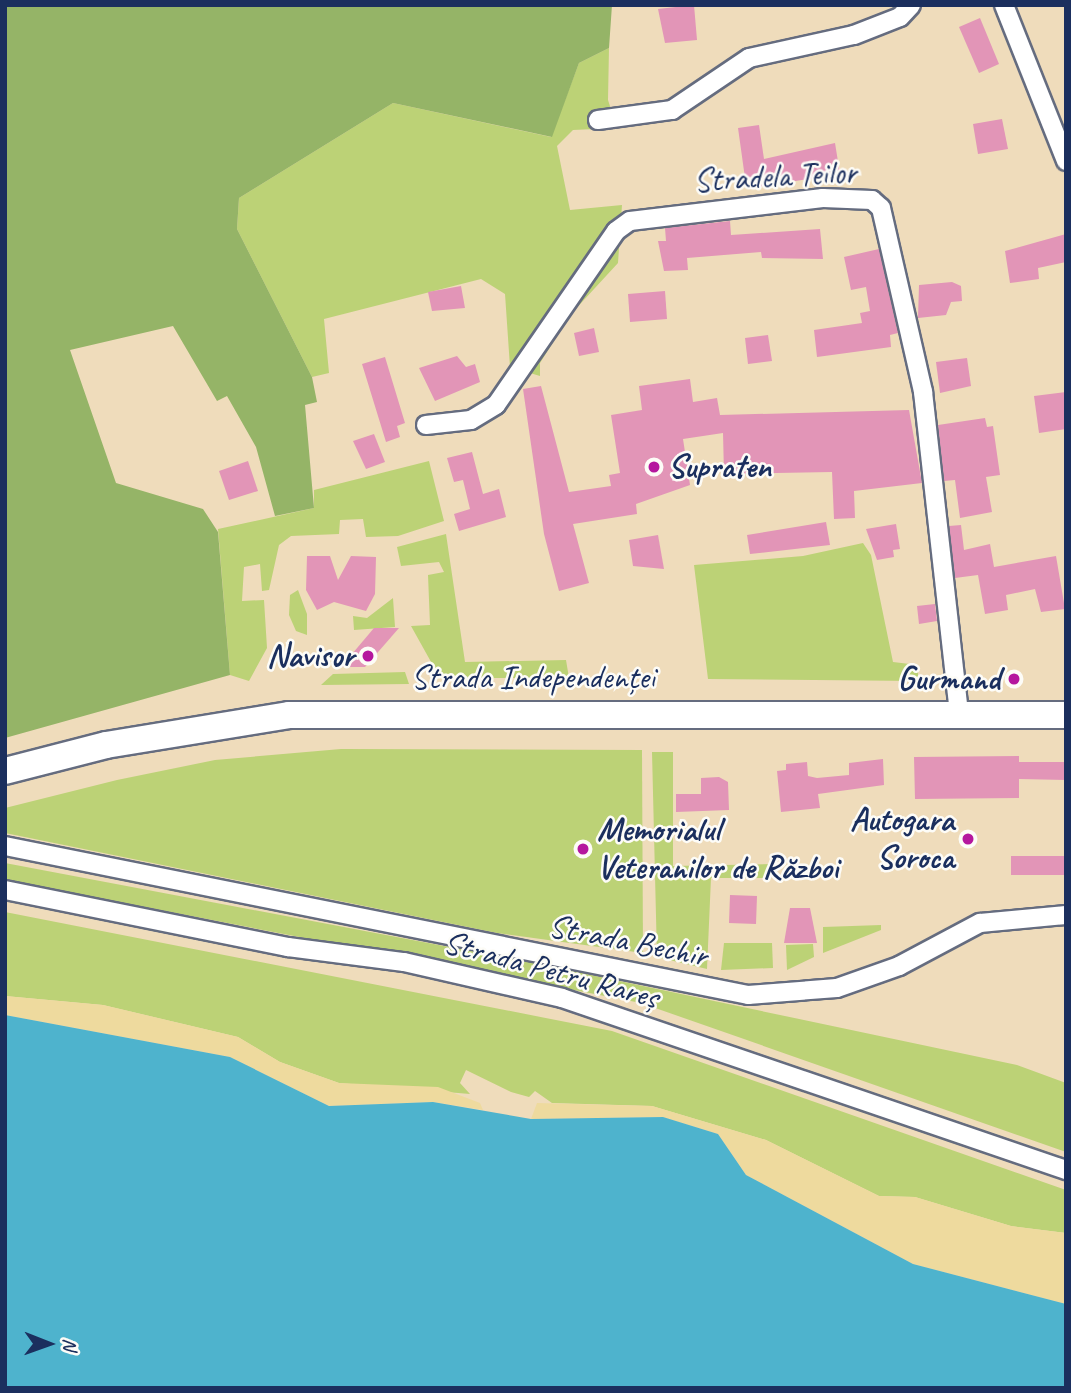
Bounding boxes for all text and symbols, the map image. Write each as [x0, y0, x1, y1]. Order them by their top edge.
street label: Stradela Teilor [693, 153, 857, 201]
place label: Supraten [668, 447, 771, 487]
marker: Supraten [646, 459, 662, 475]
place label: Navisor [267, 636, 354, 676]
marker: Navisor [360, 648, 376, 664]
street label: Strada Independenței [411, 658, 655, 698]
place label: Gurmand [897, 659, 1000, 699]
marker: Gurmand [1006, 671, 1022, 687]
place label: Autogara Soroca [850, 800, 954, 878]
place label: Memorialul Veteranilor de Război [597, 810, 838, 888]
marker: Autogara Soroca [960, 831, 976, 847]
marker: Memorialul Veteranilor de Război [575, 841, 591, 857]
street label: Strada Bechir [545, 906, 711, 976]
street label: Strada Petru Rareș [439, 922, 663, 1018]
north arrow [14, 1309, 84, 1379]
text: N [58, 1338, 82, 1350]

